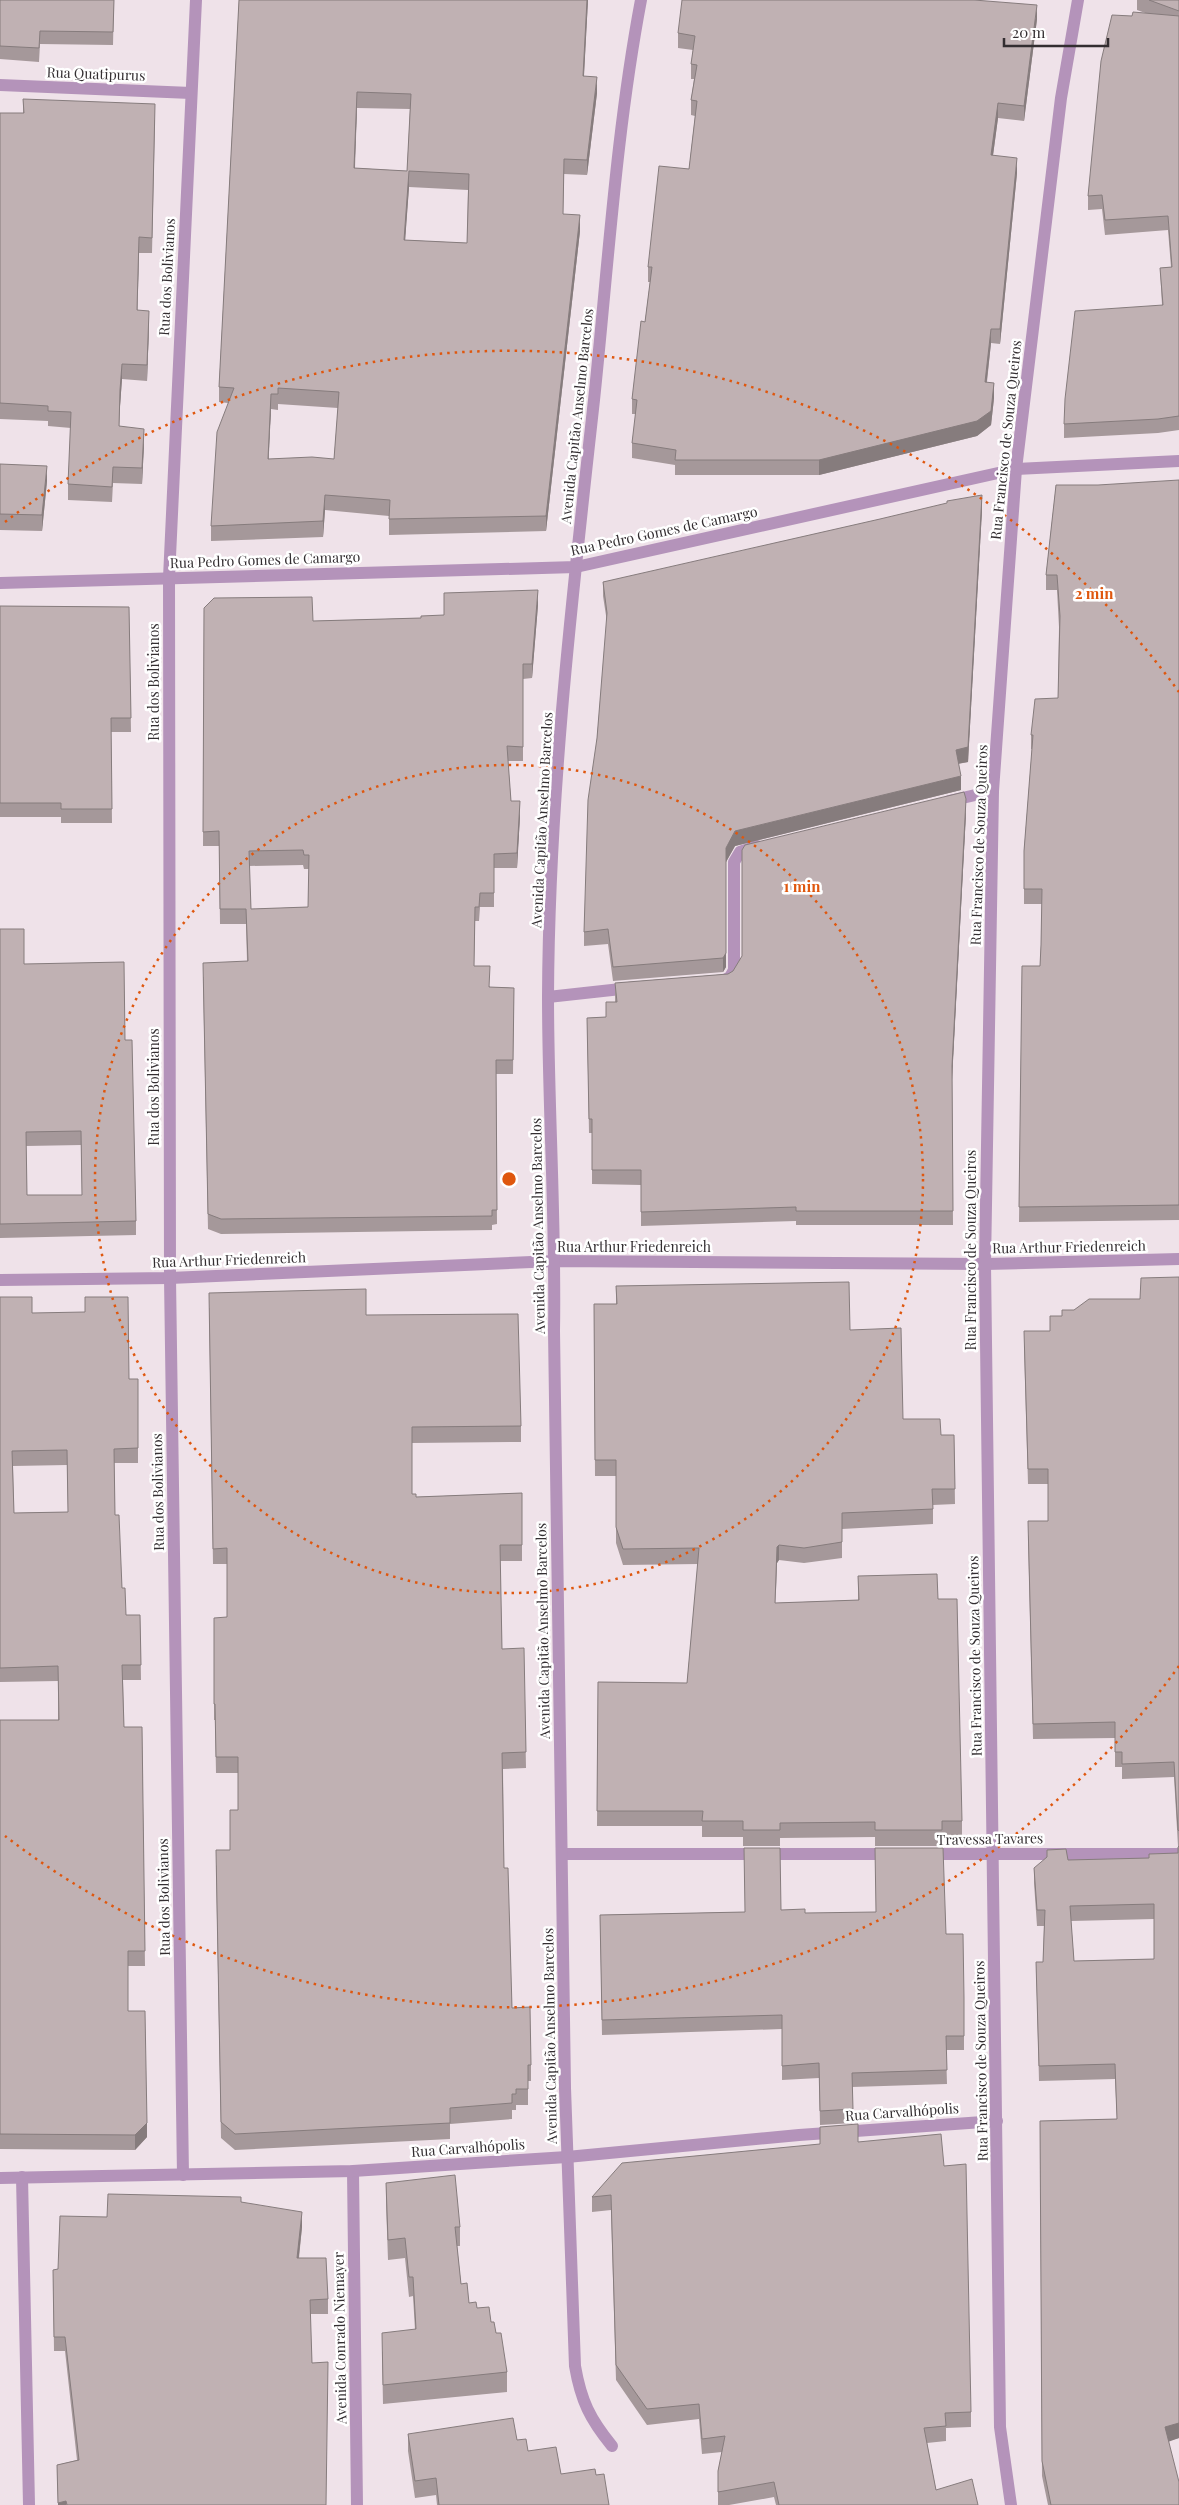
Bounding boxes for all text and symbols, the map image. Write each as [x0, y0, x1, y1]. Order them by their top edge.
scale bar [1004, 15, 1108, 47]
text: 20 m [1012, 22, 1046, 42]
street label: Rua Quatipurus [46, 62, 146, 85]
street label: Rua dos Bolivianos [154, 218, 179, 336]
street label: Avenida Capitão Anselmo Barcelos [556, 307, 597, 526]
street label: Rua Francisco de Souza Queiros [986, 339, 1025, 541]
street label: Rua Pedro Gomes de Camargo [569, 501, 759, 560]
street label: Rua Pedro Gomes de Camargo [169, 547, 361, 572]
text: 2 min [1075, 583, 1114, 603]
street label: Rua dos Bolivianos [144, 623, 163, 741]
street label: Avenida Capitão Anselmo Barcelos [526, 711, 557, 930]
street label: Rua Francisco de Souza Queiros [966, 744, 991, 946]
text: 1 min [784, 876, 821, 896]
street label: Rua dos Bolivianos [144, 1028, 163, 1146]
street label: Avenida Capitão Anselmo Barcelos [526, 1118, 549, 1335]
street label: Rua Francisco de Souza Queiros [961, 1150, 980, 1350]
centre of rings [500, 1170, 518, 1188]
street label: Rua Arthur Friedenreich [992, 1236, 1147, 1257]
street label: Rua Arthur Friedenreich [557, 1237, 712, 1256]
street label: Rua Arthur Friedenreich [152, 1247, 307, 1272]
street label: Rua dos Bolivianos [147, 1433, 168, 1551]
street label: Avenida Capitão Anselmo Barcelos [531, 1523, 554, 1740]
street label: Rua Francisco de Souza Queiros [963, 1555, 986, 1757]
street label: Travessa Tavares [937, 1828, 1043, 1849]
street label: Rua dos Bolivianos [153, 1838, 174, 1956]
street label: Avenida Capitão Anselmo Barcelos [538, 1928, 561, 2145]
street label: Rua Francisco de Souza Queiros [969, 1960, 992, 2162]
street label: Rua Carvalhópolis [844, 2098, 959, 2125]
street label: Rua Carvalhópolis [410, 2134, 525, 2161]
street label: Avenida Conrado Niemayer [328, 2251, 351, 2425]

